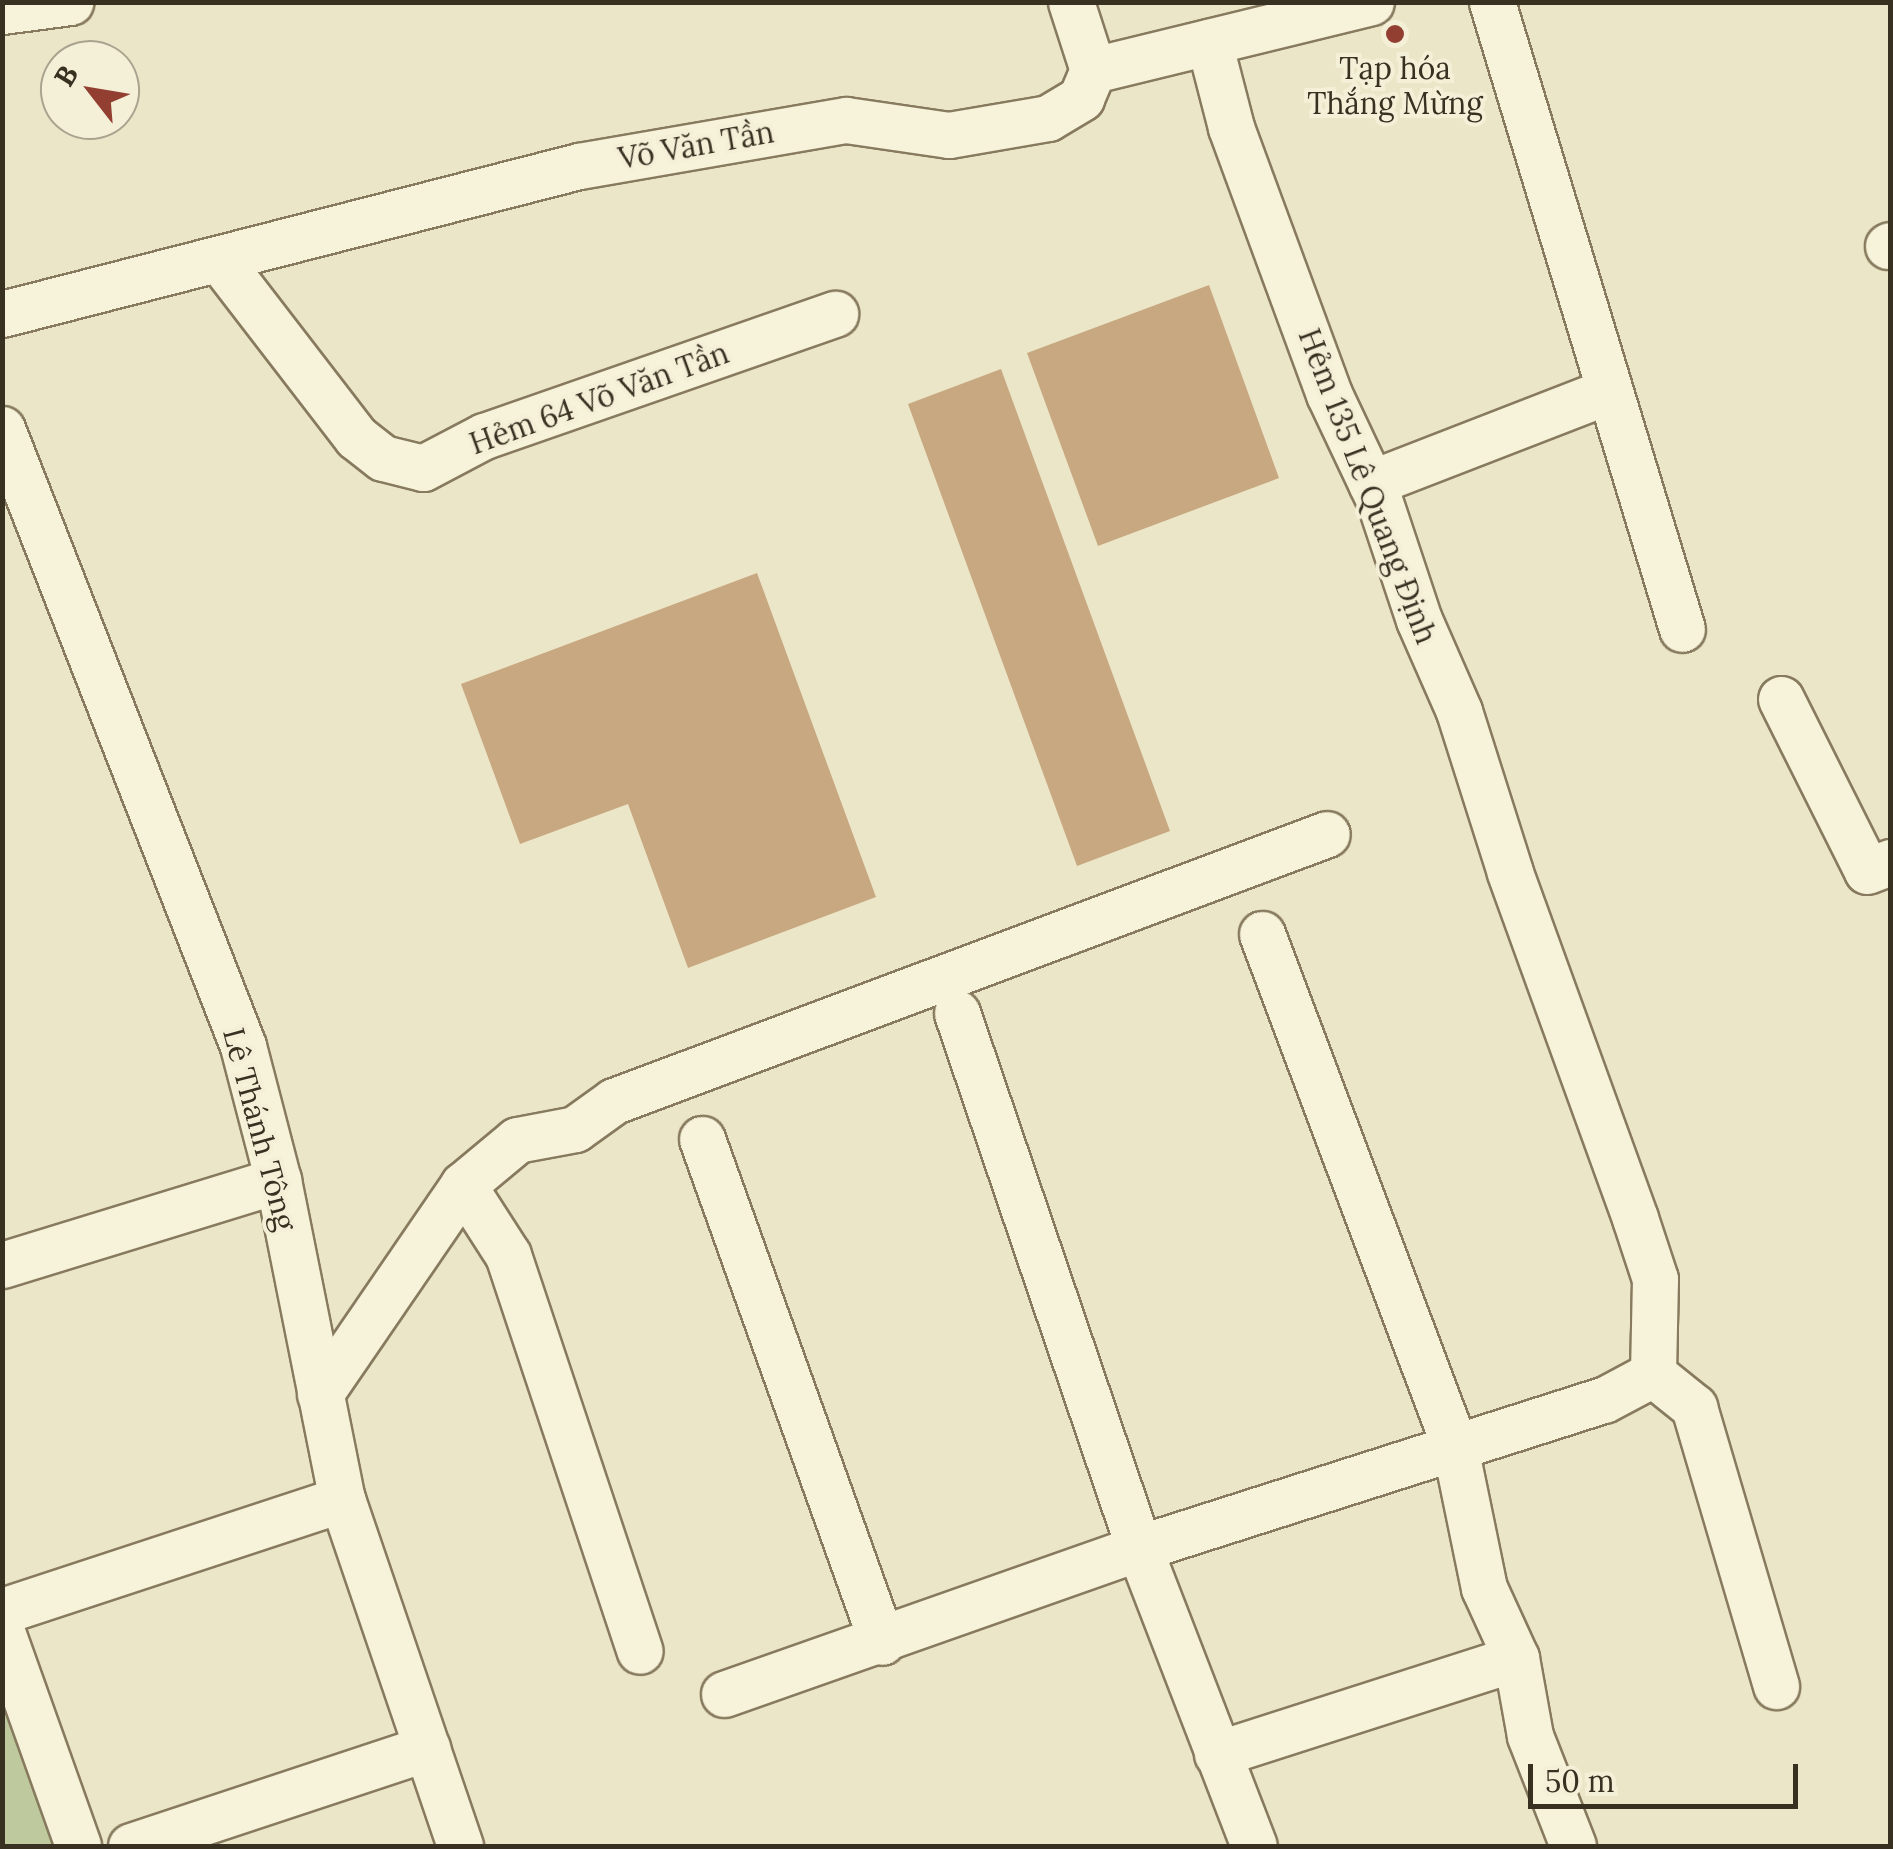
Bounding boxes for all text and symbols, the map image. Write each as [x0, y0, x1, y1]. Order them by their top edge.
marker: Tạp hóa Thắng Mừng [1384, 23, 1406, 45]
north arrow [40, 40, 140, 140]
place label: Tạp hóa Thắng Mừng [1307, 50, 1483, 120]
text: B [46, 58, 86, 93]
street label: Võ Văn Tần [615, 114, 777, 176]
street label: Hẻm 135 Lê Quang Định [1291, 323, 1445, 649]
street label: Hẻm 64 Võ Văn Tần [465, 334, 733, 462]
street label: Lê Thánh Tông [216, 1024, 304, 1234]
scale bar [1533, 1744, 1803, 1806]
text: 50 m [1545, 1762, 1615, 1800]

